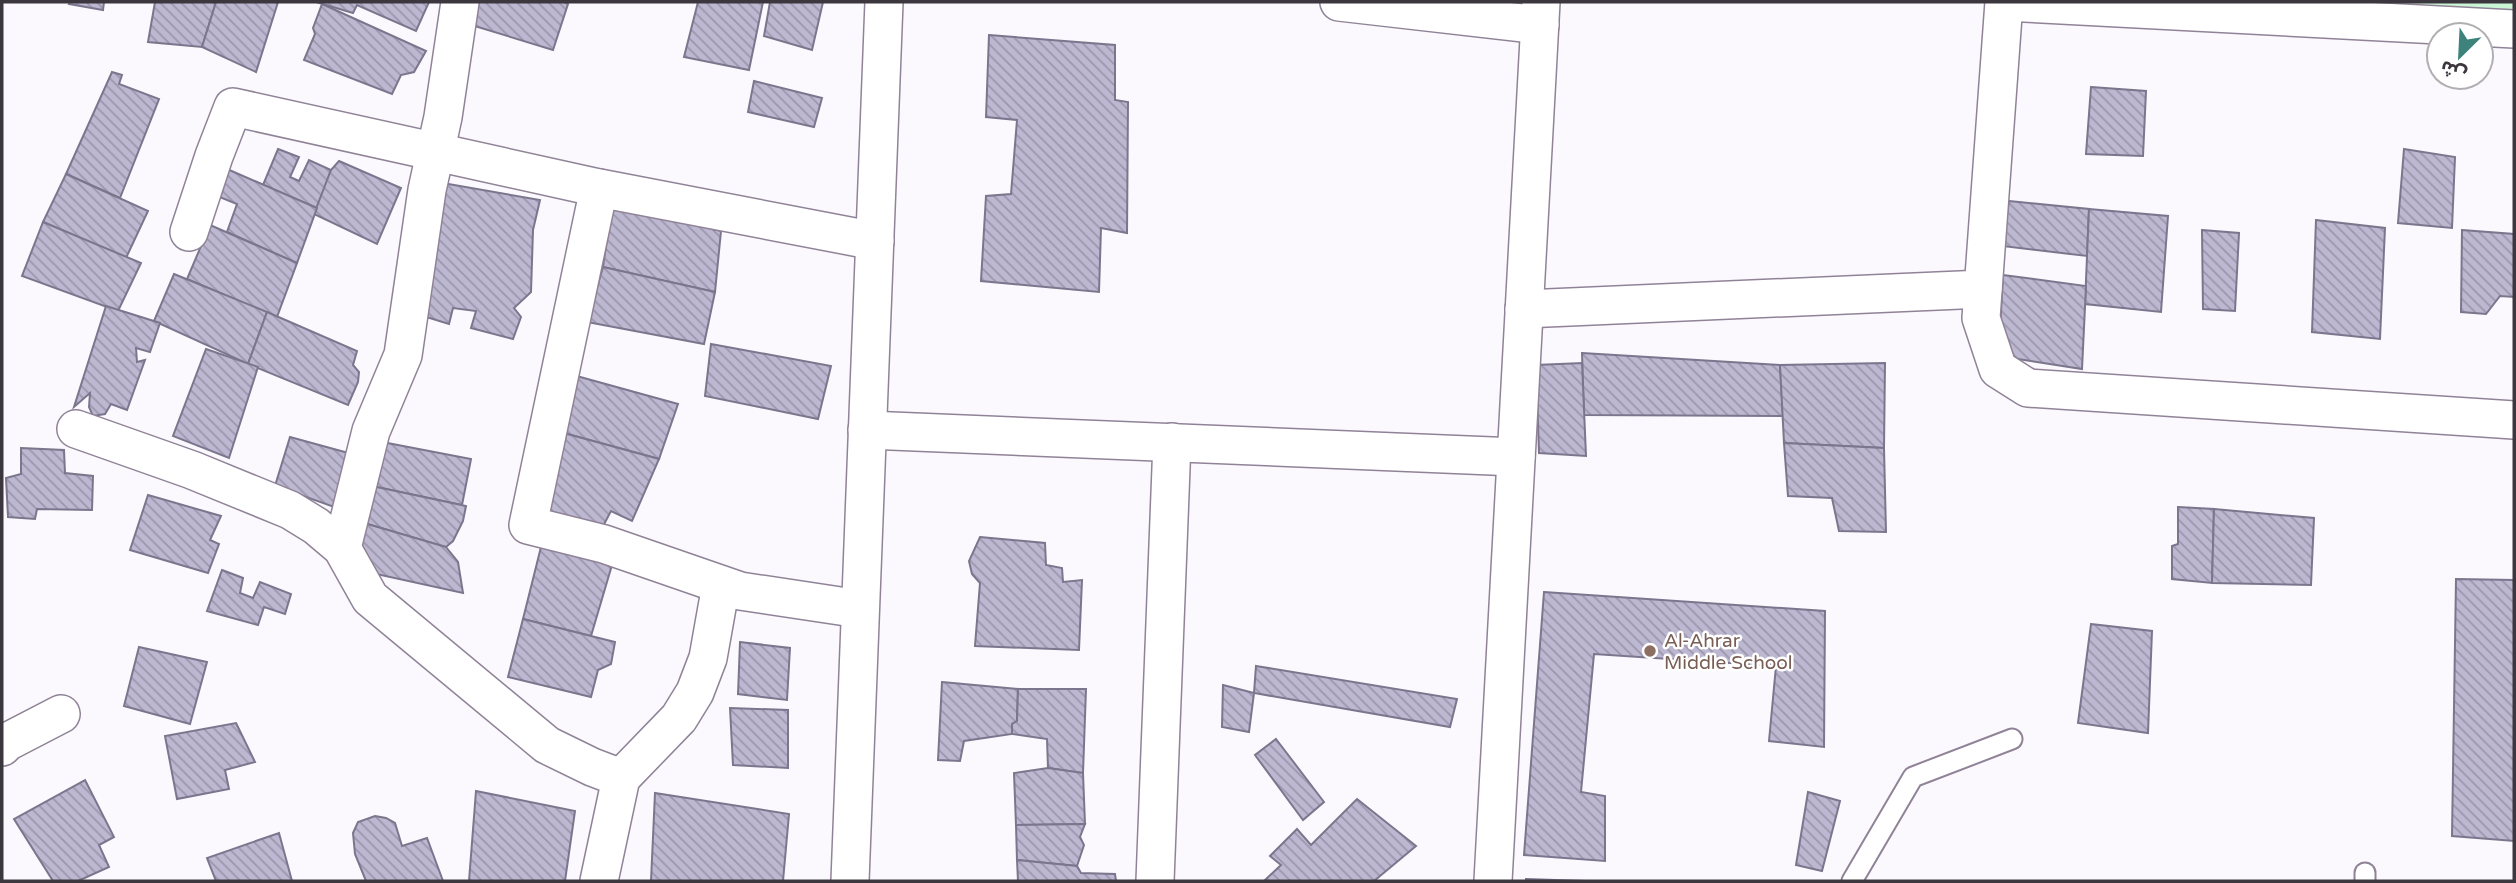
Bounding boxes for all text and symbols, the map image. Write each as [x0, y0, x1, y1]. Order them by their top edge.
north arrow [2425, 21, 2495, 91]
text: ش [2437, 55, 2470, 86]
place label: Al-Ahrar Middle School [1664, 630, 1793, 674]
marker: Al-Ahrar Middle School [1642, 643, 1658, 659]

